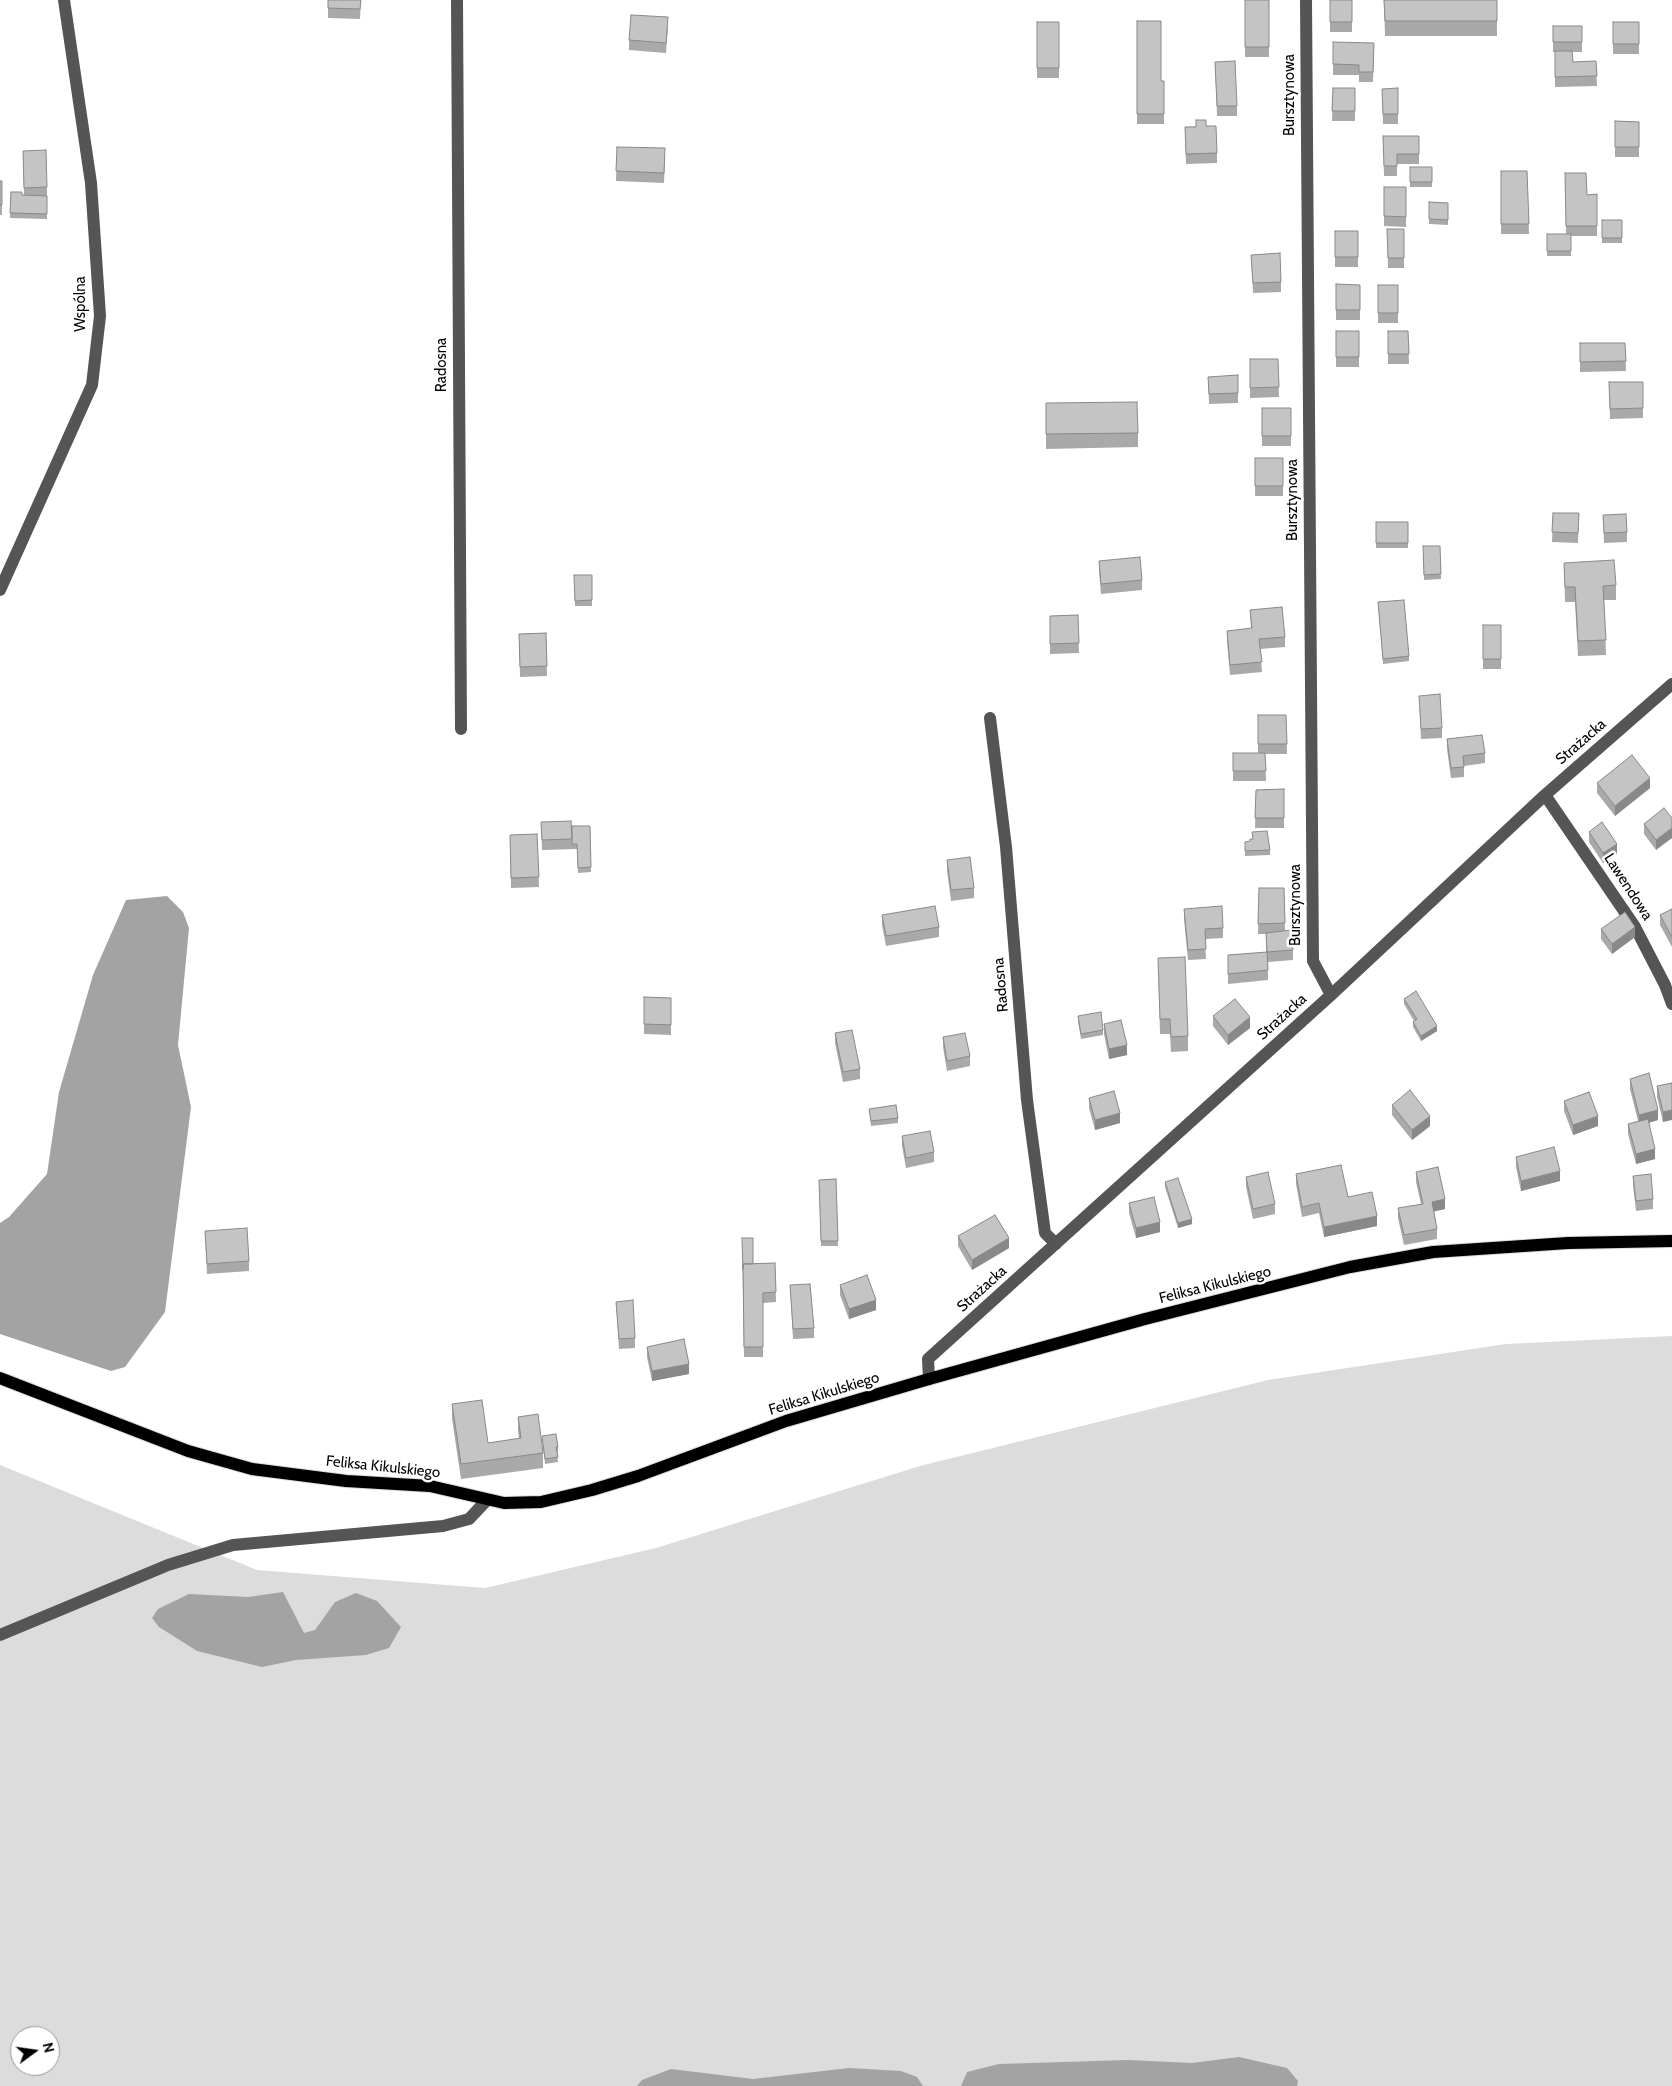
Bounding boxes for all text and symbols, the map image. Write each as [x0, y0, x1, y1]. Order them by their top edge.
street label: Bursztynowa [1281, 54, 1299, 136]
street label: Wspólna [72, 276, 90, 332]
street label: Radosna [433, 338, 451, 392]
street label: Bursztynowa [1284, 459, 1302, 541]
street label: Strażacka [1552, 715, 1610, 769]
street label: Lawendowa [1600, 850, 1656, 924]
street label: Bursztynowa [1287, 864, 1305, 946]
street label: Radosna [990, 957, 1012, 1013]
street label: Strażacka [1254, 990, 1310, 1044]
street label: Strażacka [954, 1262, 1010, 1316]
street label: Feliksa Kikulskiego [1157, 1262, 1273, 1308]
street label: Feliksa Kikulskiego [767, 1369, 881, 1419]
street label: Feliksa Kikulskiego [325, 1452, 441, 1482]
north arrow [10, 2026, 60, 2076]
text: N [39, 2041, 59, 2055]

